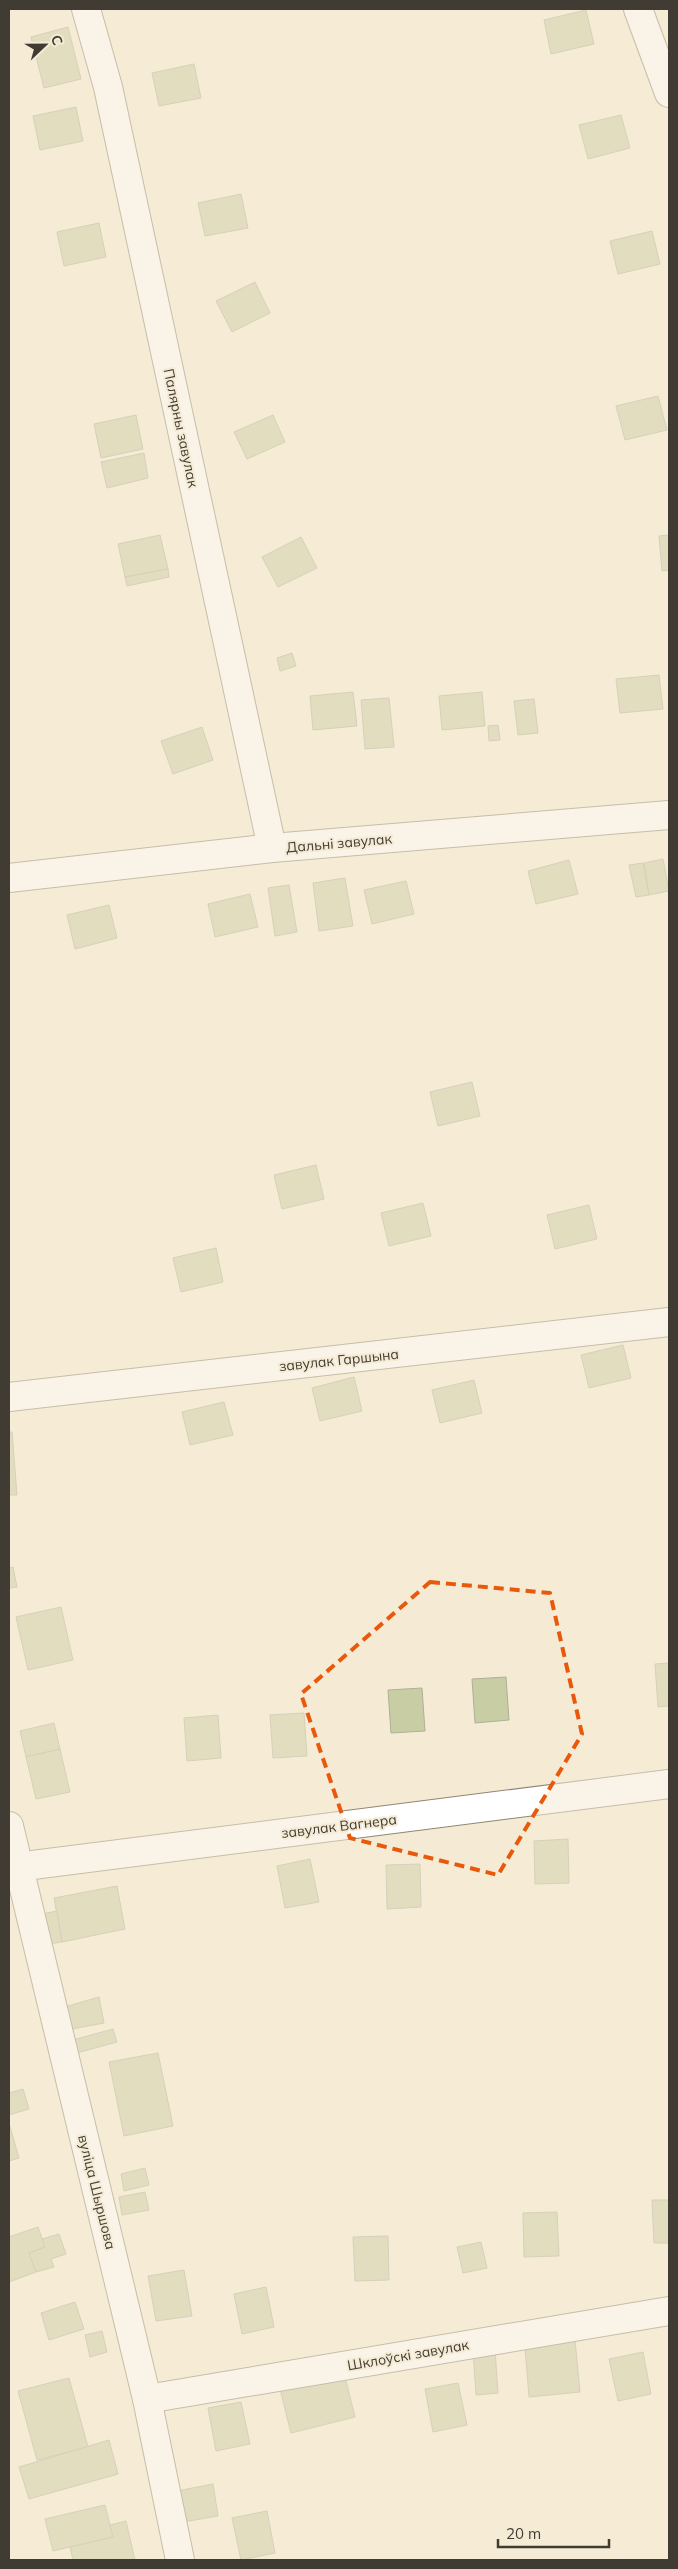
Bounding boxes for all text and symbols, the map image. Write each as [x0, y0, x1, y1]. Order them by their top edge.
north arrow [20, 20, 70, 70]
text: С [47, 32, 67, 48]
street label: Палярны завулак [160, 367, 202, 490]
street label: Дальні завулак [285, 829, 393, 857]
street label: завулак Гаршына [278, 1345, 400, 1375]
street label: завулак Вагнера [280, 1810, 398, 1842]
street label: вуліца Шыршова [74, 2133, 120, 2251]
street label: Шклоўскі завулак [346, 2335, 471, 2375]
scale bar [498, 2516, 609, 2548]
text: 20 m [506, 2524, 541, 2543]

